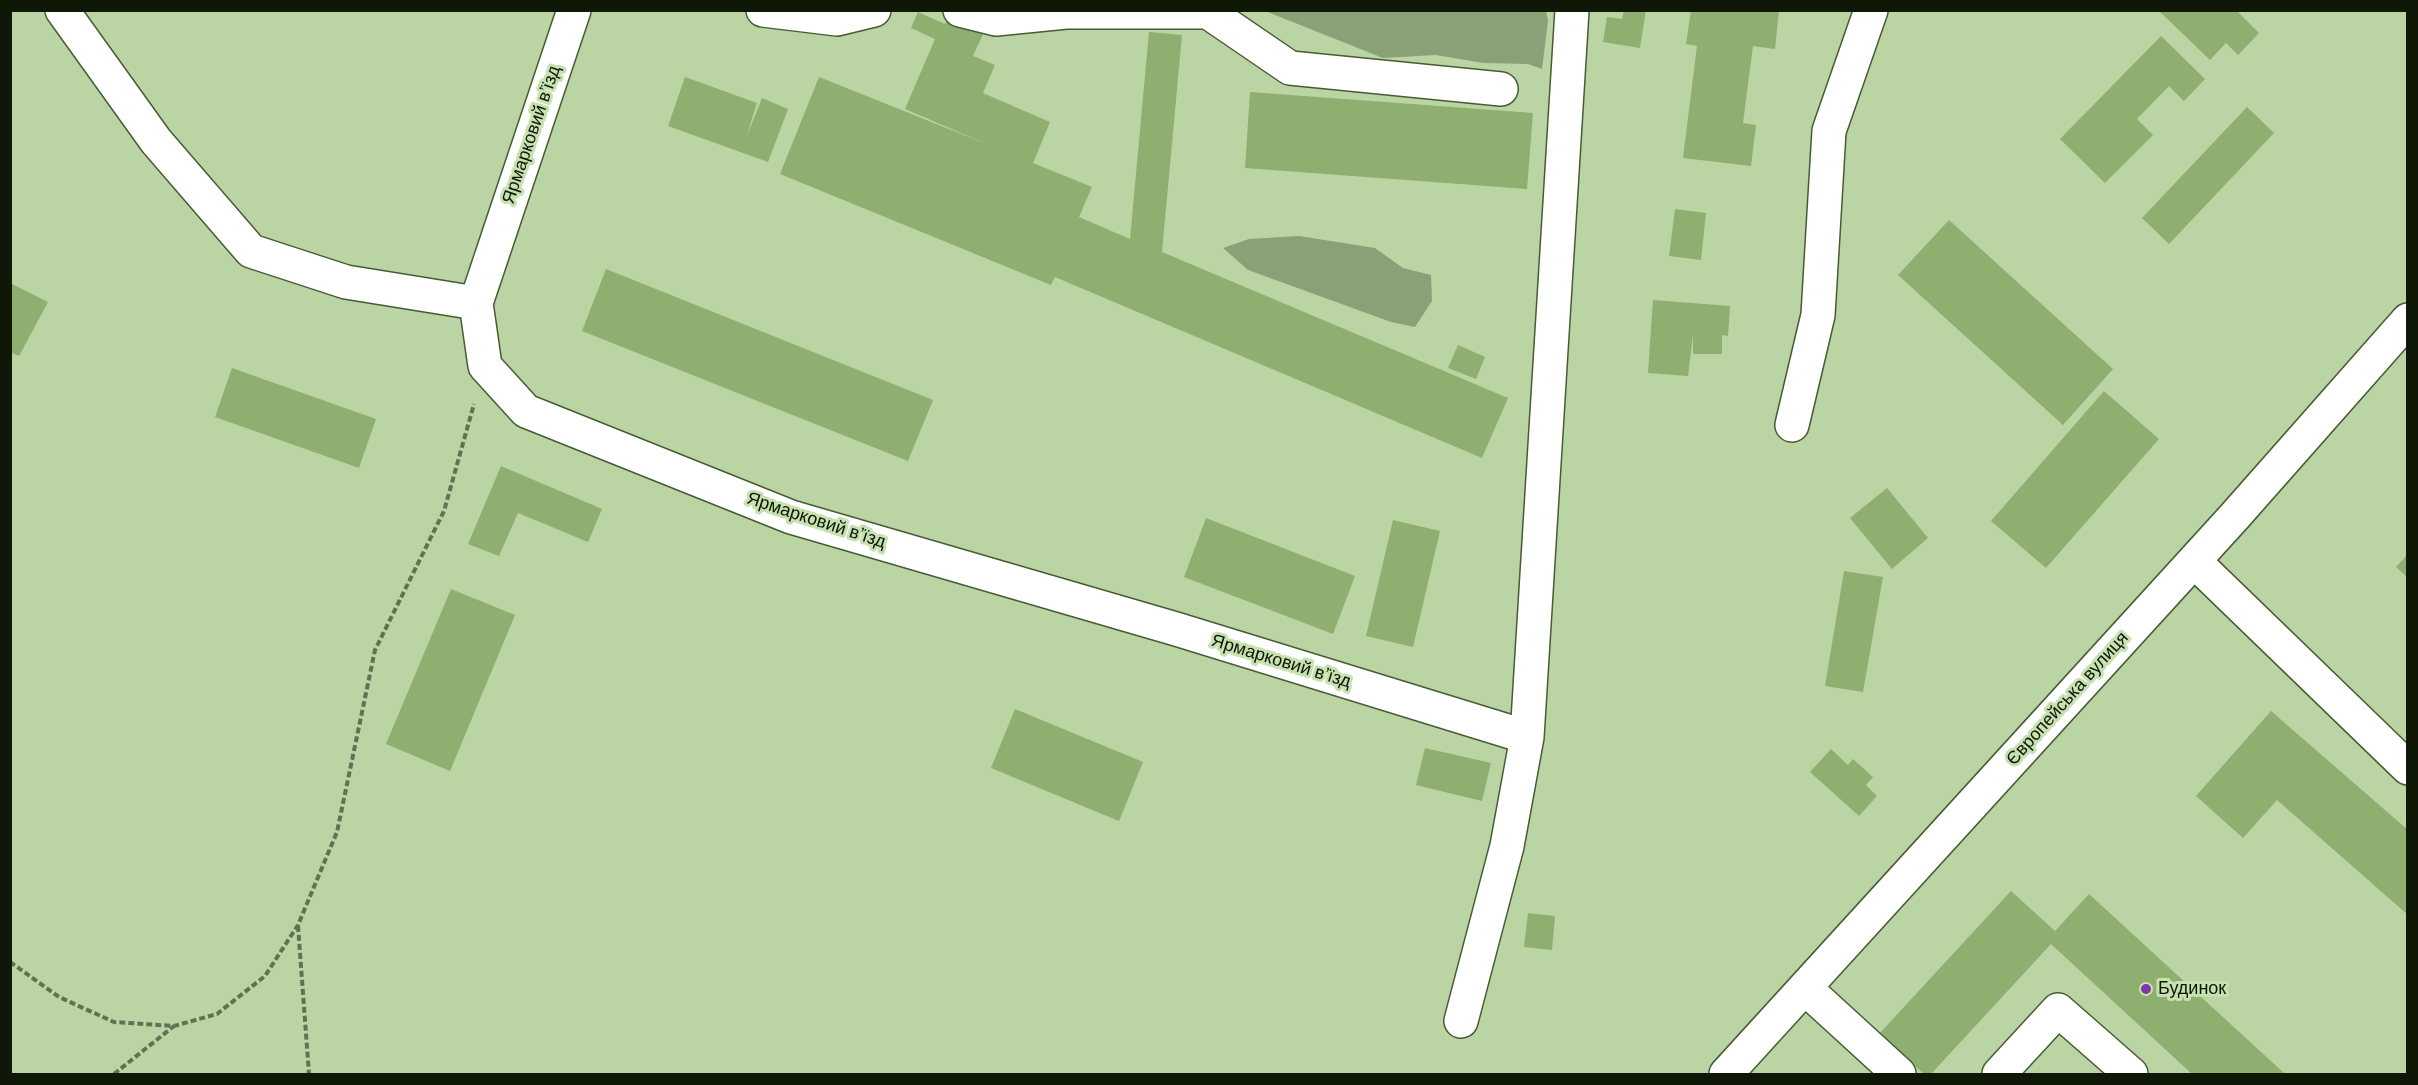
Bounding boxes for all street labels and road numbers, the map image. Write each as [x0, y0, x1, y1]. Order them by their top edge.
street label: Ярмарковий вʼїзд [498, 63, 566, 207]
street label: Ярмарковий вʼїзд [744, 488, 888, 554]
street label: Європейська вулиця [2002, 628, 2134, 770]
street label: Ярмарковий вʼїзд [1209, 630, 1353, 694]

